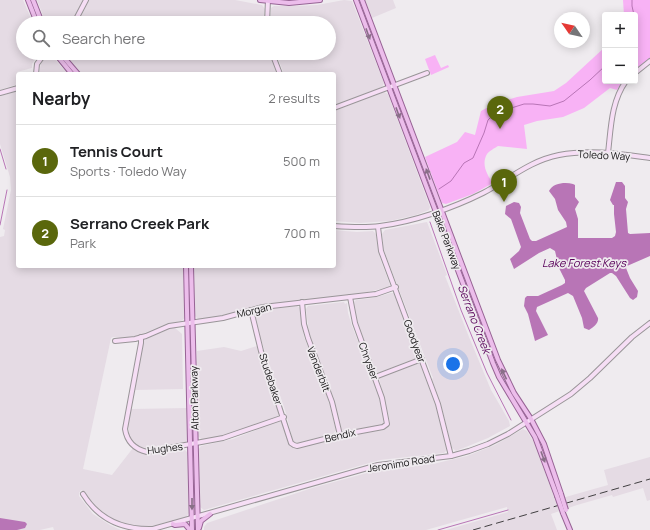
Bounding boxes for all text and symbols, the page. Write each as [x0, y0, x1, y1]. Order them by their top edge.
north arrow [554, 12, 590, 48]
map controls [602, 12, 638, 84]
button: + [602, 12, 638, 48]
search box [16, 16, 336, 60]
icon: search [30, 27, 52, 49]
text: Search here [62, 28, 145, 49]
one-way arrow [366, 29, 372, 41]
button: − [602, 48, 638, 84]
text: Nearby [32, 87, 90, 110]
text: 2 results [268, 89, 320, 107]
pin: 2 [487, 96, 513, 129]
one-way arrow [396, 108, 402, 120]
text: Tennis Court [70, 141, 163, 162]
street label: Toledo Way [577, 147, 631, 163]
text: 1 [42, 152, 48, 170]
text: 500 m [283, 152, 320, 170]
text: Sports · Toledo Way [70, 162, 187, 180]
one-way arrow [424, 167, 430, 179]
pin: 1 [491, 169, 517, 202]
street label: Bake Parkway [429, 208, 465, 272]
text: Serrano Creek Park [70, 213, 209, 234]
text: 2 [41, 224, 49, 242]
text: 700 m [284, 224, 320, 242]
text: Park [70, 234, 96, 252]
water label: Lake Forest Keys [542, 255, 627, 270]
water label: Serrano Creek [455, 283, 496, 357]
street label: Morgan [235, 299, 273, 321]
street label: Goodyear [401, 318, 429, 365]
street label: Chrysler [356, 340, 382, 382]
street label: Vanderbilt [304, 345, 334, 393]
street label: Studebaker [256, 351, 286, 407]
your location [443, 354, 463, 374]
street label: Alton Parkway [186, 365, 202, 430]
one-way arrow [501, 368, 507, 379]
street label: Bendix [323, 424, 358, 445]
street label: Hughes [146, 439, 184, 457]
street label: Jeronimo Road [366, 451, 436, 475]
one-way arrow [541, 452, 547, 464]
one-way arrow [189, 498, 195, 511]

